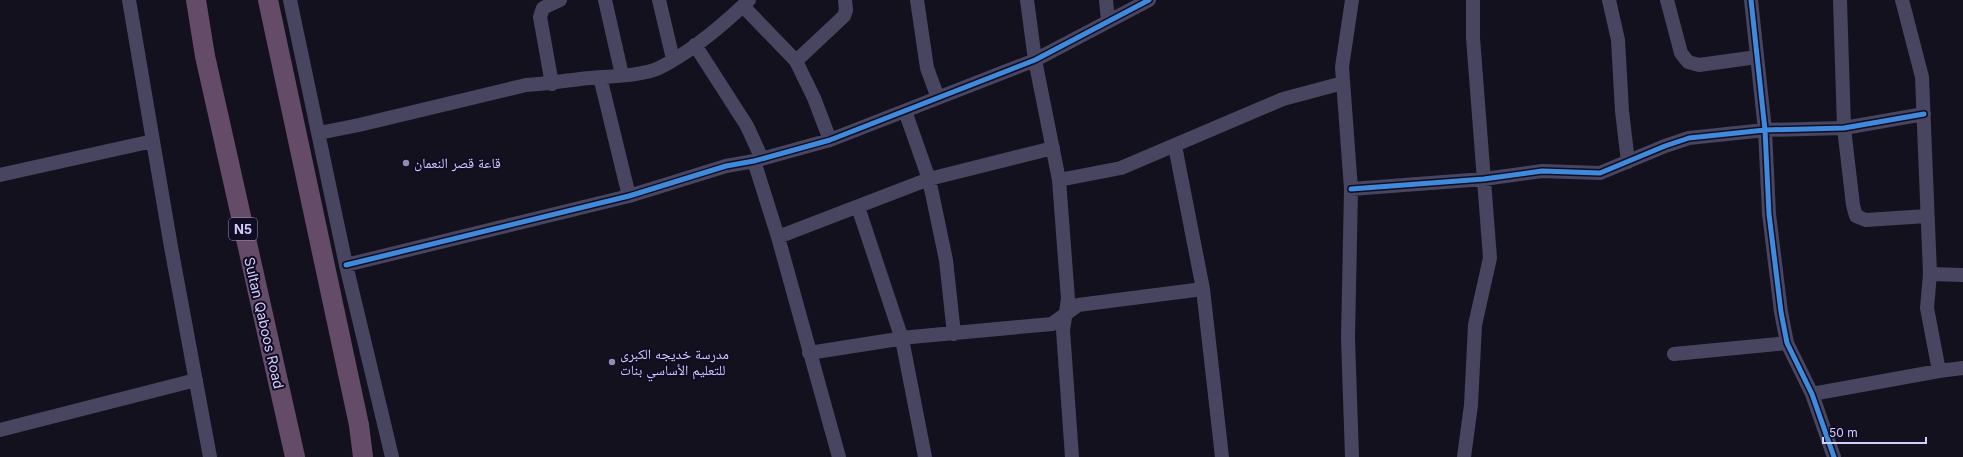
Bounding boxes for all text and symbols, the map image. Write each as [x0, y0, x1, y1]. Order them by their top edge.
place label: قاعة قصر النعمان [414, 154, 501, 172]
marker: قاعة قصر النعمان [401, 158, 411, 168]
road number: N5 [229, 218, 257, 240]
street label: Sultan Qaboos Road [241, 255, 288, 390]
place label: مدرسة خديجه الكبرى للتعليم الأساسي بنات [620, 345, 729, 382]
marker: مدرسة خديجه الكبرى للتعليم الأساسي بنات [607, 357, 617, 367]
scale bar [1823, 419, 1926, 445]
text: 50 m [1829, 425, 1858, 440]

